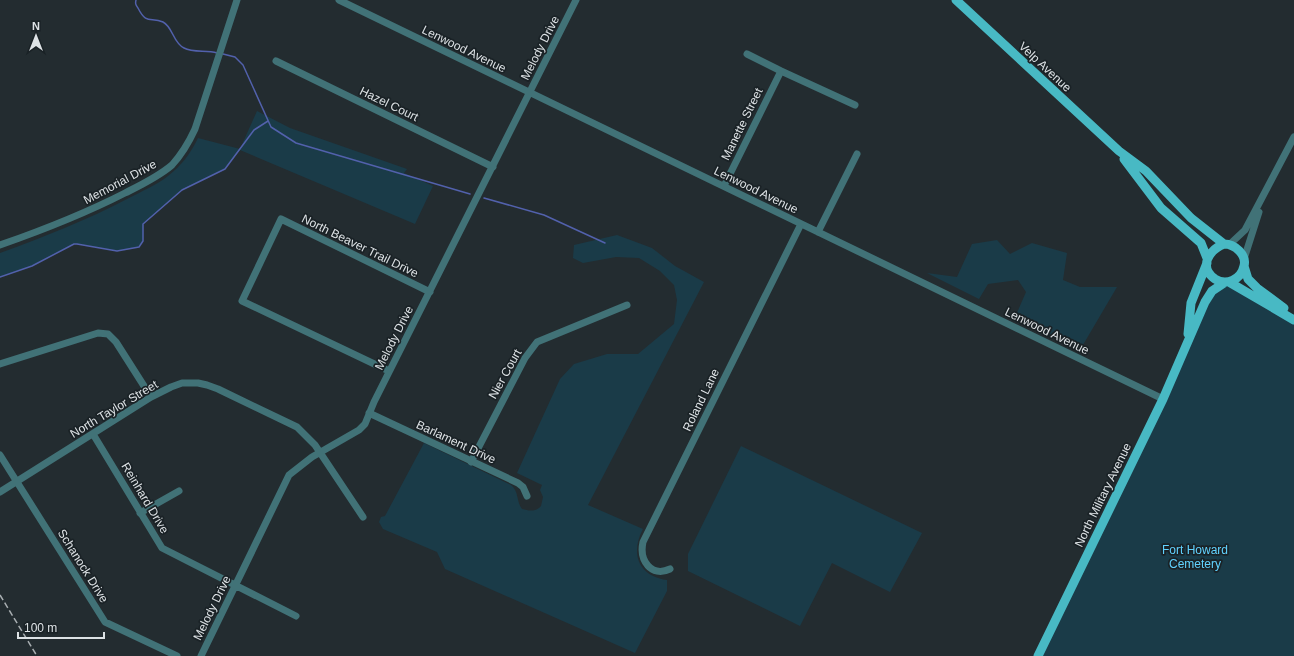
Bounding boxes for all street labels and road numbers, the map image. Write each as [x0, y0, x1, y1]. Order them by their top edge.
street label: Melody Drive [518, 13, 562, 82]
street label: Lenwood Avenue [420, 23, 509, 76]
street label: Velp Avenue [1016, 39, 1074, 95]
street label: Hazel Court [357, 84, 421, 124]
street label: Manette Street [718, 85, 766, 162]
street label: Memorial Drive [81, 157, 159, 207]
street label: Lenwood Avenue [712, 164, 801, 217]
street label: North Beaver Trail Drive [299, 212, 421, 280]
street label: Melody Drive [372, 303, 416, 372]
street label: Lenwood Avenue [1003, 305, 1092, 358]
street label: Nier Court [486, 346, 525, 401]
street label: Roland Lane [680, 366, 722, 434]
street label: North Taylor Street [68, 377, 161, 441]
street label: Barlament Drive [414, 417, 498, 467]
street label: North Military Avenue [1072, 440, 1134, 549]
street label: Reinhard Drive [118, 460, 172, 536]
street label: Schanock Drive [55, 527, 111, 606]
street label: Melody Drive [190, 573, 234, 643]

